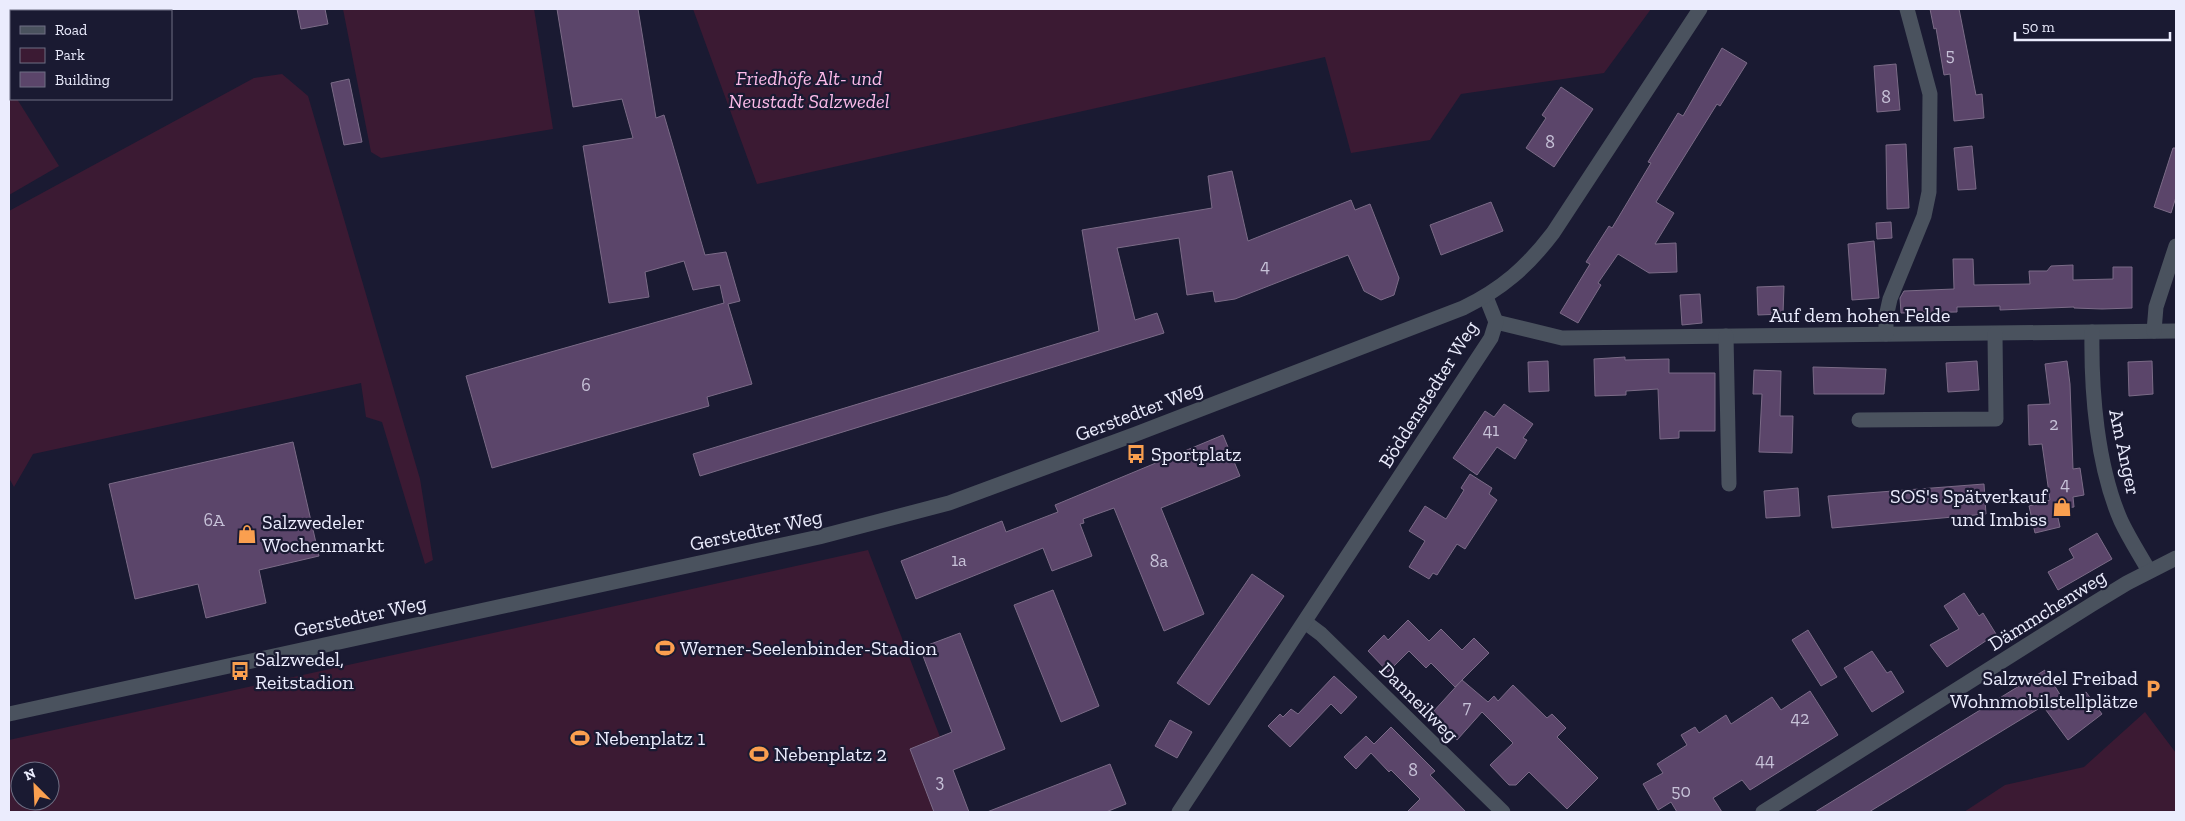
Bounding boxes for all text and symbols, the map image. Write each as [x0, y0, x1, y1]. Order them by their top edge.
legend [10, 10, 172, 100]
scale bar [2015, 10, 2170, 42]
text: 50 m [2022, 18, 2055, 36]
text: Road [55, 21, 88, 39]
house number: 5 [1945, 44, 1955, 66]
text: Park [55, 46, 85, 64]
park label: Friedhöfe Alt- und Neustadt Salzwedel [729, 66, 889, 113]
text: Building [55, 71, 110, 89]
house number: 8 [1881, 86, 1891, 108]
house number: 8 [1545, 131, 1555, 153]
house number: 4 [1260, 255, 1270, 277]
street label: Auf dem hohen Felde [1770, 303, 1950, 327]
street label: Böddenstedter Weg [1373, 316, 1483, 472]
house number: 6 [581, 374, 591, 396]
street label: Gerstedter Weg [1072, 376, 1206, 446]
street label: Am Anger [2104, 407, 2146, 497]
house number: 2 [2049, 413, 2059, 435]
house number: 41 [1483, 419, 1499, 441]
place label: Sportplatz [1151, 442, 1241, 466]
bus stop icon: Sportplatz [1125, 443, 1147, 465]
house number: 4 [2060, 473, 2070, 495]
place label: SOS's Spätverkauf und Imbiss [1890, 484, 2049, 531]
shop icon: SOS's Spätverkauf und Imbiss [2051, 496, 2073, 518]
street label: Gerstedter Weg [687, 504, 825, 556]
house number: 6A [203, 509, 225, 531]
place label: Salzwedeler Wochenmarkt [262, 510, 385, 557]
shop icon: Salzwedeler Wochenmarkt [236, 523, 258, 545]
house number: 1a [951, 549, 967, 571]
house number: 8a [1150, 550, 1168, 572]
street label: Dämmchenweg [1984, 564, 2110, 656]
street label: Gerstedter Weg [291, 590, 429, 642]
place label: Werner-Seelenbinder-Stadion [680, 636, 937, 660]
sports icon: Werner-Seelenbinder-Stadion [654, 637, 676, 659]
place label: Salzwedel, Reitstadion [255, 647, 354, 694]
street label: Danneilweg [1374, 657, 1464, 747]
bus stop icon: Salzwedel, Reitstadion [229, 660, 251, 682]
place label: Salzwedel Freibad Wohnmobilstellplätze [1950, 666, 2138, 713]
parking icon: Salzwedel Freibad Wohnmobilstellplätze [2142, 678, 2164, 700]
house number: 7 [1463, 696, 1472, 718]
house number: 42 [1791, 707, 1809, 729]
place label: Nebenplatz 1 [595, 726, 705, 750]
sports icon: Nebenplatz 1 [569, 727, 591, 749]
place label: Nebenplatz 2 [774, 742, 887, 766]
sports icon: Nebenplatz 2 [748, 743, 770, 765]
house number: 44 [1755, 749, 1775, 771]
house number: 8 [1408, 759, 1418, 781]
north arrow [10, 761, 60, 811]
text: N [22, 765, 39, 785]
house number: 3 [936, 770, 945, 792]
house number: 50 [1671, 780, 1691, 802]

